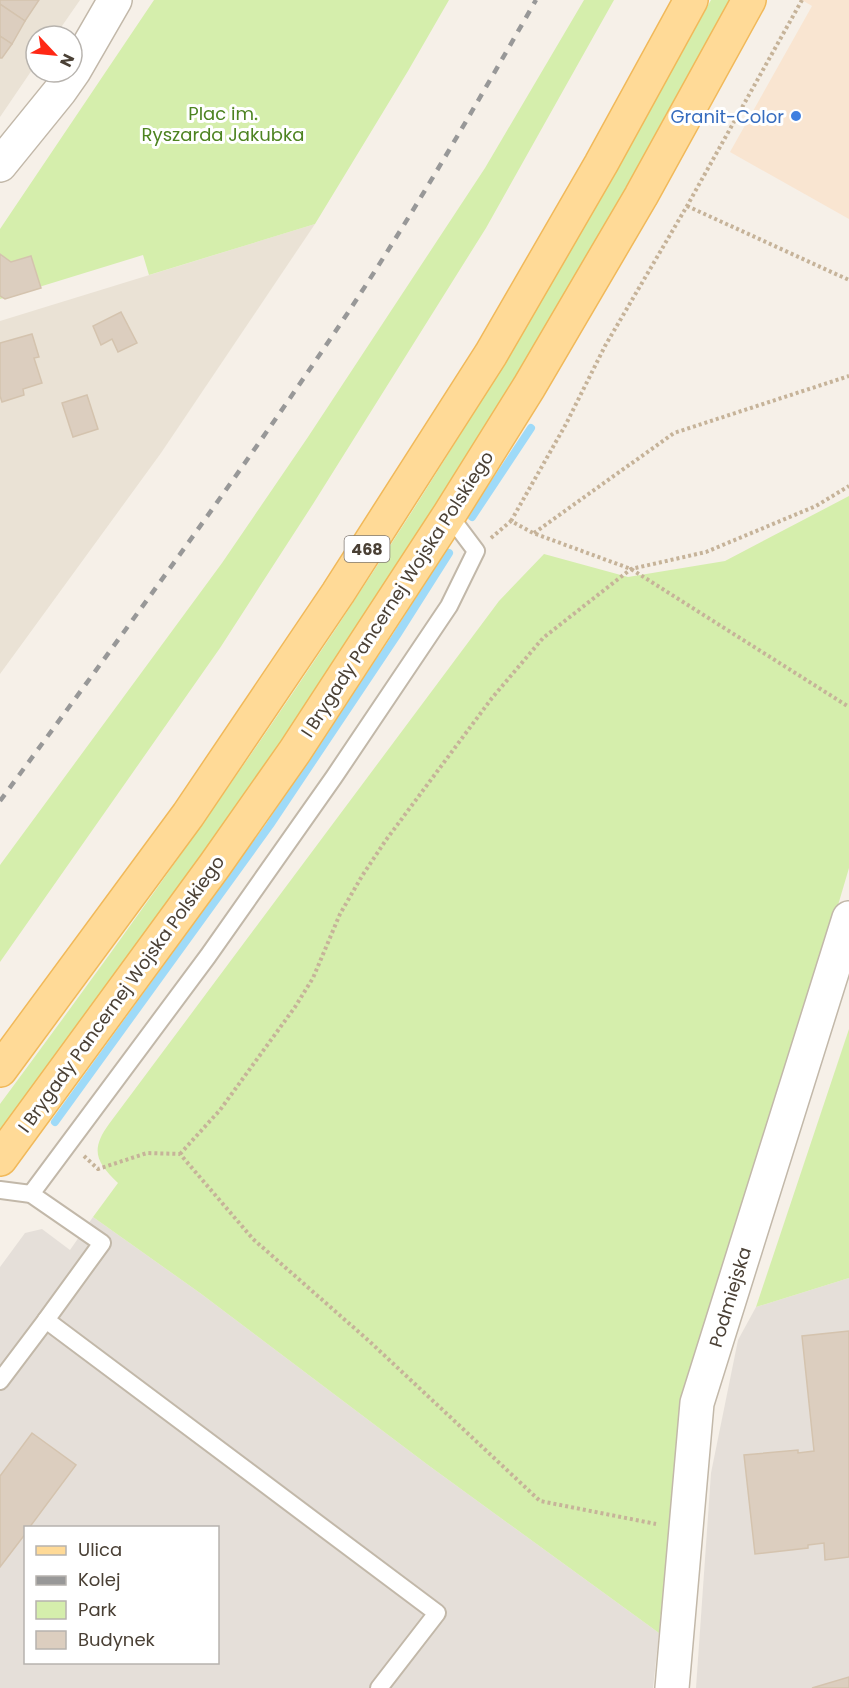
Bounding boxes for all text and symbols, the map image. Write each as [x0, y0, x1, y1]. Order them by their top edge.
north arrow [24, 24, 84, 84]
text: N [54, 50, 80, 71]
park label: Plac im. Ryszarda Jakubka [142, 101, 304, 147]
place label: Granit-Color [671, 104, 784, 129]
marker: Granit-Color [789, 109, 803, 123]
street label: I Brygady Pancernej Wojska Polskiego [295, 446, 499, 742]
road number: 468 [344, 536, 389, 562]
street label: I Brygady Pancernej Wojska Polskiego [12, 850, 230, 1138]
street label: Podmiejska [703, 1244, 757, 1350]
legend [24, 1526, 219, 1664]
text: Ulica [78, 1537, 122, 1562]
text: Kolej [78, 1567, 120, 1592]
text: Park [78, 1597, 117, 1622]
text: Budynek [78, 1627, 156, 1652]

